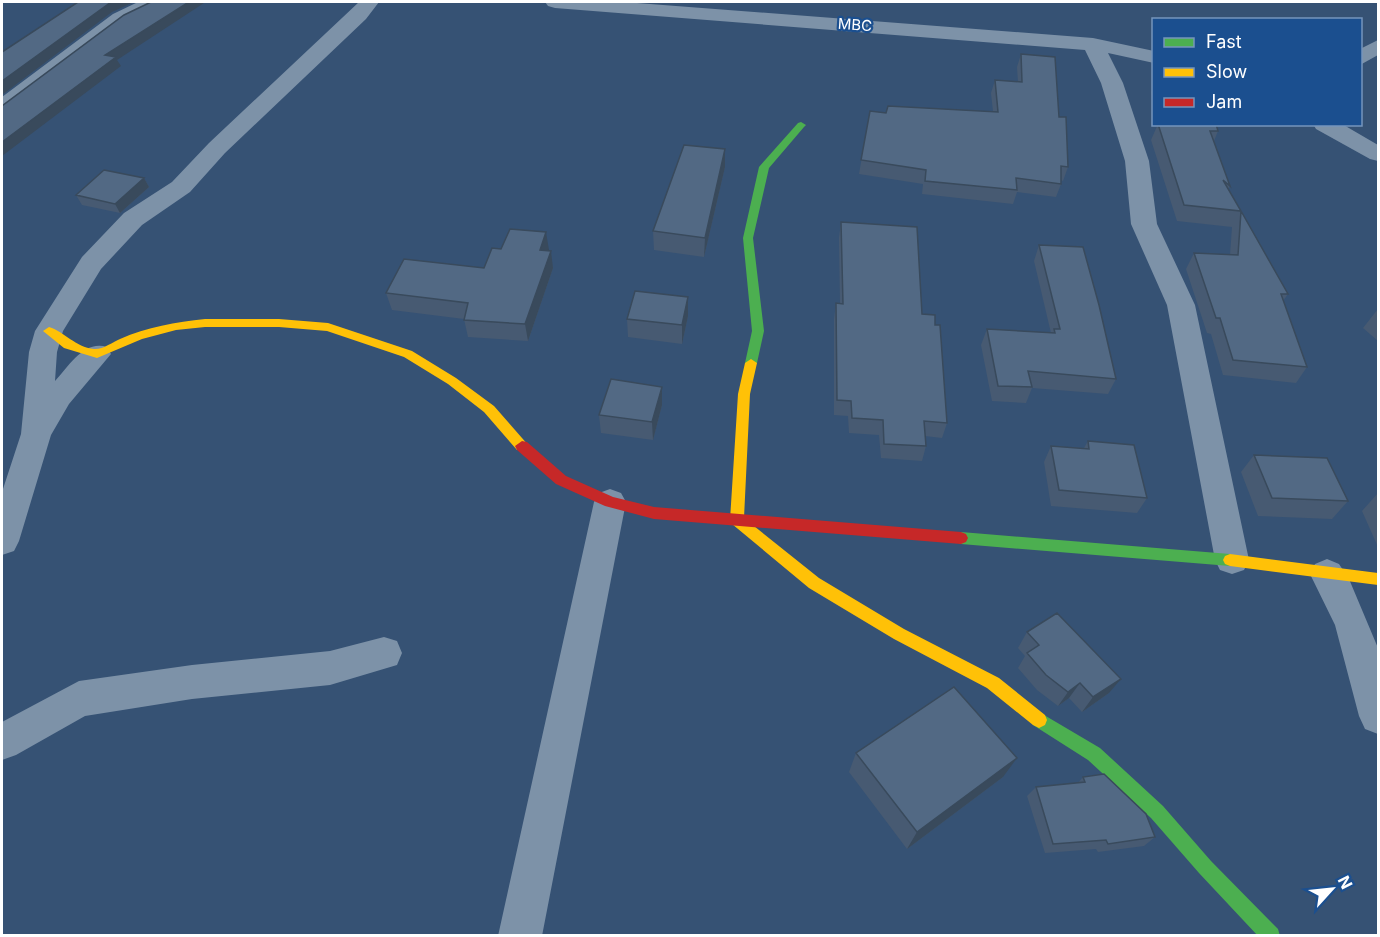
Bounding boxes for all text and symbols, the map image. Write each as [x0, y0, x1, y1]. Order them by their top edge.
street label: MBC [837, 14, 873, 35]
legend [1152, 18, 1362, 126]
text: Fast [1206, 31, 1242, 52]
text: Slow [1206, 61, 1247, 82]
text: Jam [1206, 91, 1242, 112]
north arrow [1302, 859, 1362, 919]
text: N [1334, 872, 1357, 892]

